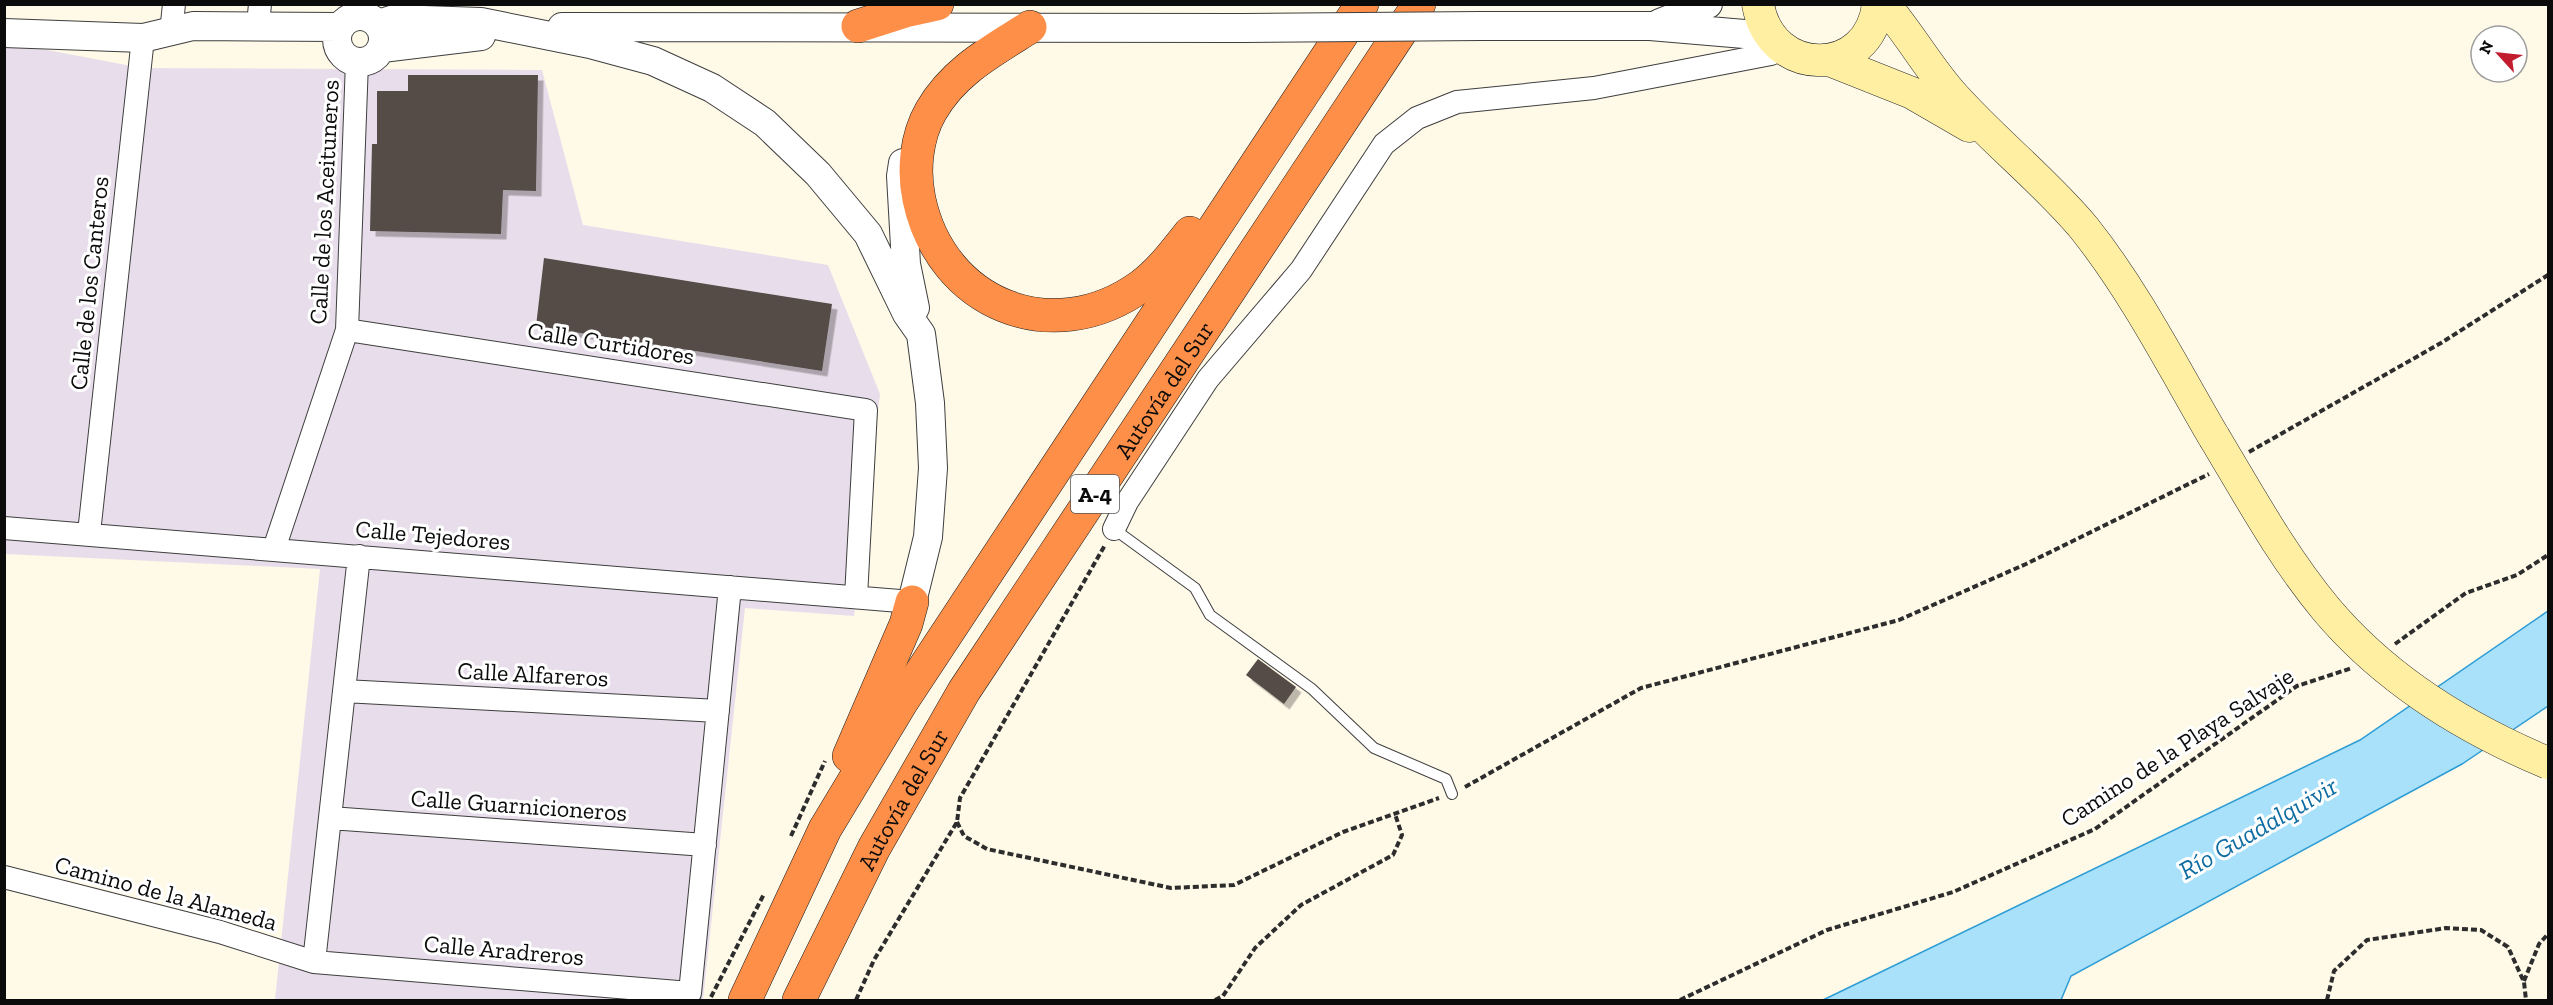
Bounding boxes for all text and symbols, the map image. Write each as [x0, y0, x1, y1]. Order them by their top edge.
north arrow [2469, 24, 2529, 84]
text: N [2475, 38, 2497, 57]
street label: Calle de los Aceituneros [303, 79, 345, 325]
street label: Calle de los Canteros [63, 175, 115, 391]
street label: Calle Curtidores [525, 315, 697, 371]
street label: Autovía del Sur [1108, 316, 1219, 464]
road number: A-4 [1071, 475, 1119, 513]
street label: Calle Tejedores [354, 514, 512, 556]
street label: Calle Alfareros [457, 656, 609, 692]
street label: Camino de la Playa Salvaje [2055, 661, 2299, 833]
street label: Autovía del Sur [851, 723, 954, 875]
water label: Río Guadalquivir [2173, 770, 2343, 886]
street label: Calle Guarnicioneros [410, 783, 628, 827]
street label: Camino de la Alameda [52, 849, 281, 937]
street label: Calle Aradreros [423, 929, 585, 971]

